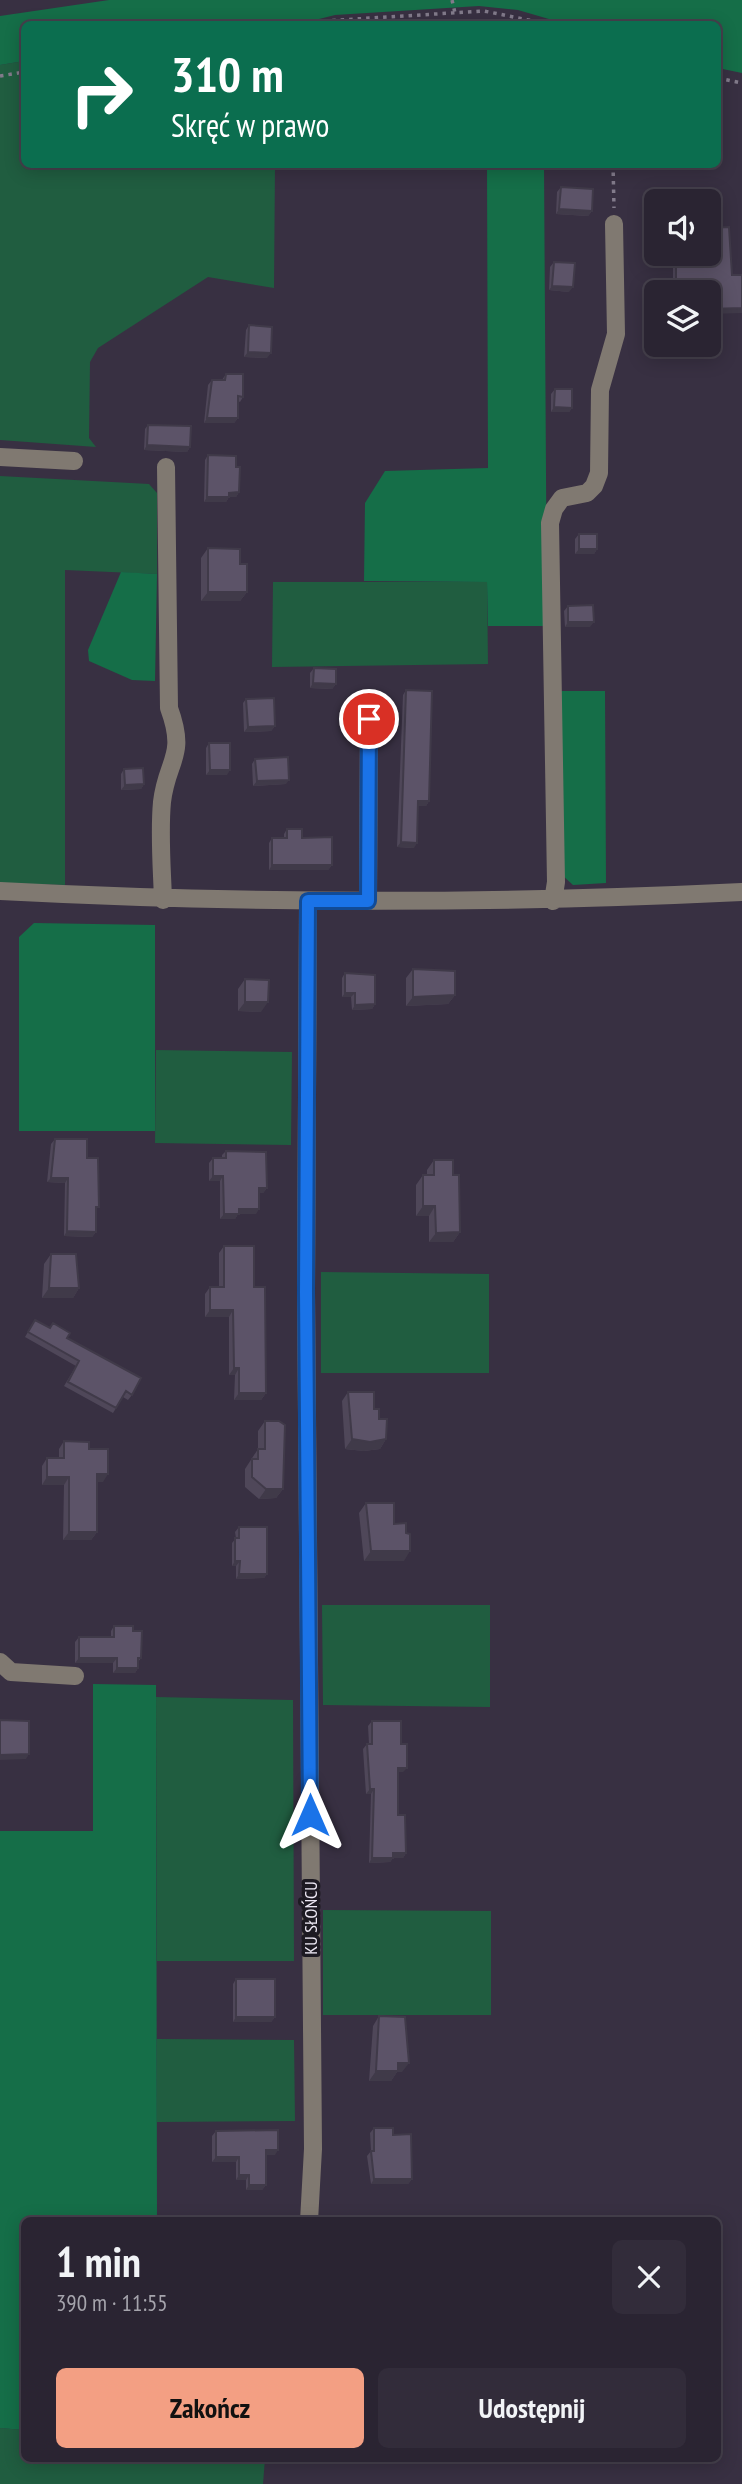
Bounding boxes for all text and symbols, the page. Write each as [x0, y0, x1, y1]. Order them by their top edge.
text: 310 m [171, 42, 284, 106]
icon: right [56, 49, 147, 140]
text: Skręć w prawo [171, 104, 329, 146]
map controls [644, 189, 721, 357]
button: sound [644, 189, 721, 266]
button: layers [644, 280, 721, 357]
pin [339, 689, 399, 749]
icon: arrive [350, 700, 388, 738]
position arrow [273, 1778, 347, 1852]
street label: KU SŁOŃCU [299, 1881, 322, 1955]
text: 1 min [56, 2234, 141, 2289]
button: close [612, 2240, 686, 2314]
text: 390 m · 11:55 [56, 2288, 168, 2317]
button: Zakończ [56, 2368, 364, 2448]
button: Udostępnij [378, 2368, 686, 2448]

